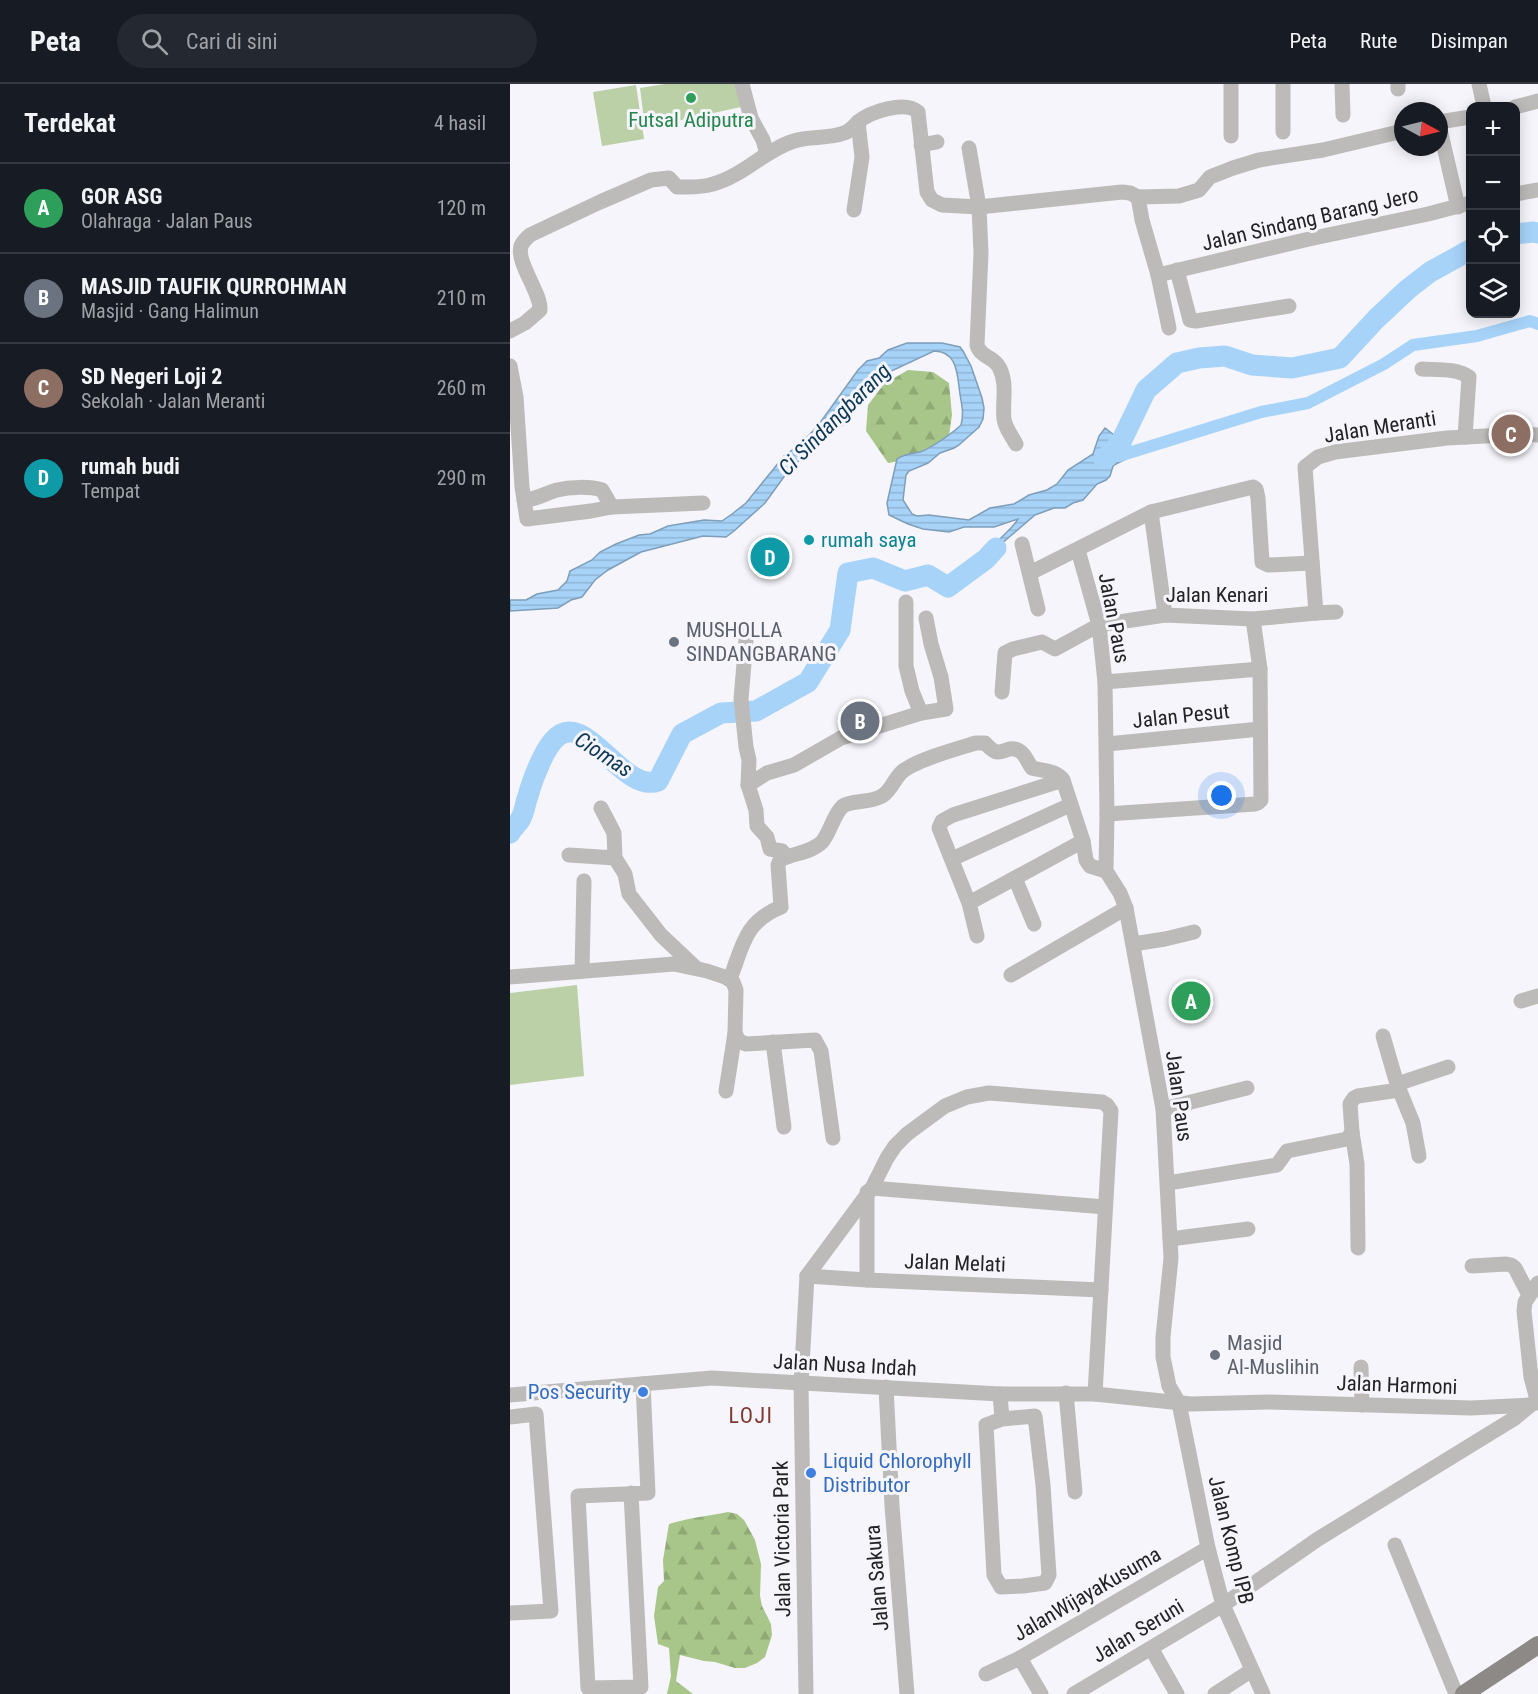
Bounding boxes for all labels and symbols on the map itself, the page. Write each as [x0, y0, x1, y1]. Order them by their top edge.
marker: Futsal Adiputra [684, 91, 698, 105]
north arrow [1394, 102, 1448, 156]
place label: Futsal Adiputra [628, 108, 754, 132]
street label: Jalan Sindang Barang Jero [1199, 182, 1421, 256]
water label: Ci Sindangbarang [773, 358, 896, 480]
street label: Jalan Meranti [1322, 406, 1438, 448]
pin: C [1492, 412, 1530, 456]
place label: rumah saya [821, 528, 917, 552]
marker: rumah saya [802, 533, 816, 547]
pin: D [750, 534, 790, 580]
street label: Jalan Paus [1093, 571, 1135, 665]
street label: Jalan Kenari [1166, 583, 1268, 607]
place label: MUSHOLLA SINDANGBARANG [686, 618, 837, 666]
marker: MUSHOLLA SINDANGBARANG [667, 635, 681, 649]
pin: B [840, 698, 880, 744]
street label: Jalan Pesut [1131, 699, 1231, 733]
water label: Ciomas [570, 727, 637, 782]
your location [1207, 781, 1236, 810]
pin: A [1172, 978, 1210, 1024]
street label: Jalan Paus [1161, 1049, 1197, 1143]
street label: Jalan Melati [904, 1249, 1006, 1277]
place label: Masjid Al-Muslihin [1227, 1331, 1320, 1379]
marker: Masjid Al-Muslihin [1208, 1348, 1222, 1362]
street label: Jalan Nusa Indah [773, 1349, 917, 1381]
street label: Jalan Harmoni [1336, 1371, 1458, 1399]
place label: Pos Security [528, 1380, 631, 1404]
marker: Pos Security [636, 1385, 650, 1399]
district label: LOJI [728, 1403, 774, 1428]
place label: Liquid Chlorophyll Distributor [823, 1449, 972, 1497]
street label: Jalan Victoria Park [769, 1460, 795, 1617]
marker: Liquid Chlorophyll Distributor [804, 1466, 818, 1480]
street label: Jalan Komp IPB [1203, 1473, 1259, 1607]
street label: Jalan Sakura [860, 1524, 894, 1632]
street label: JalanWijayaKusuma [1009, 1542, 1165, 1646]
street label: Jalan Seruni [1088, 1594, 1188, 1668]

